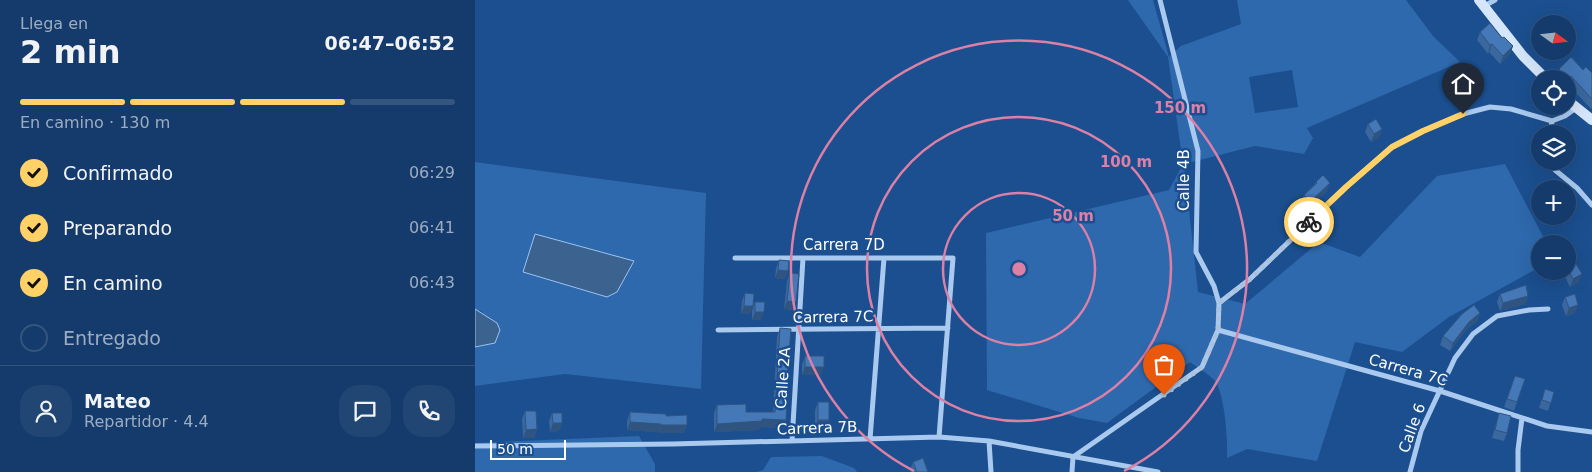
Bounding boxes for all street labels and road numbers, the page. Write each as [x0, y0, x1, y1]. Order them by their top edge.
street label: Calle 4B [1175, 149, 1193, 211]
street label: Carrera 7D [803, 236, 885, 254]
street label: Carrera 7C [792, 307, 874, 327]
street label: Calle 2A [772, 346, 794, 409]
street label: Carrera 7C [1367, 350, 1449, 390]
street label: Calle 6 [1395, 401, 1429, 455]
street label: Carrera 7B [776, 418, 858, 438]

